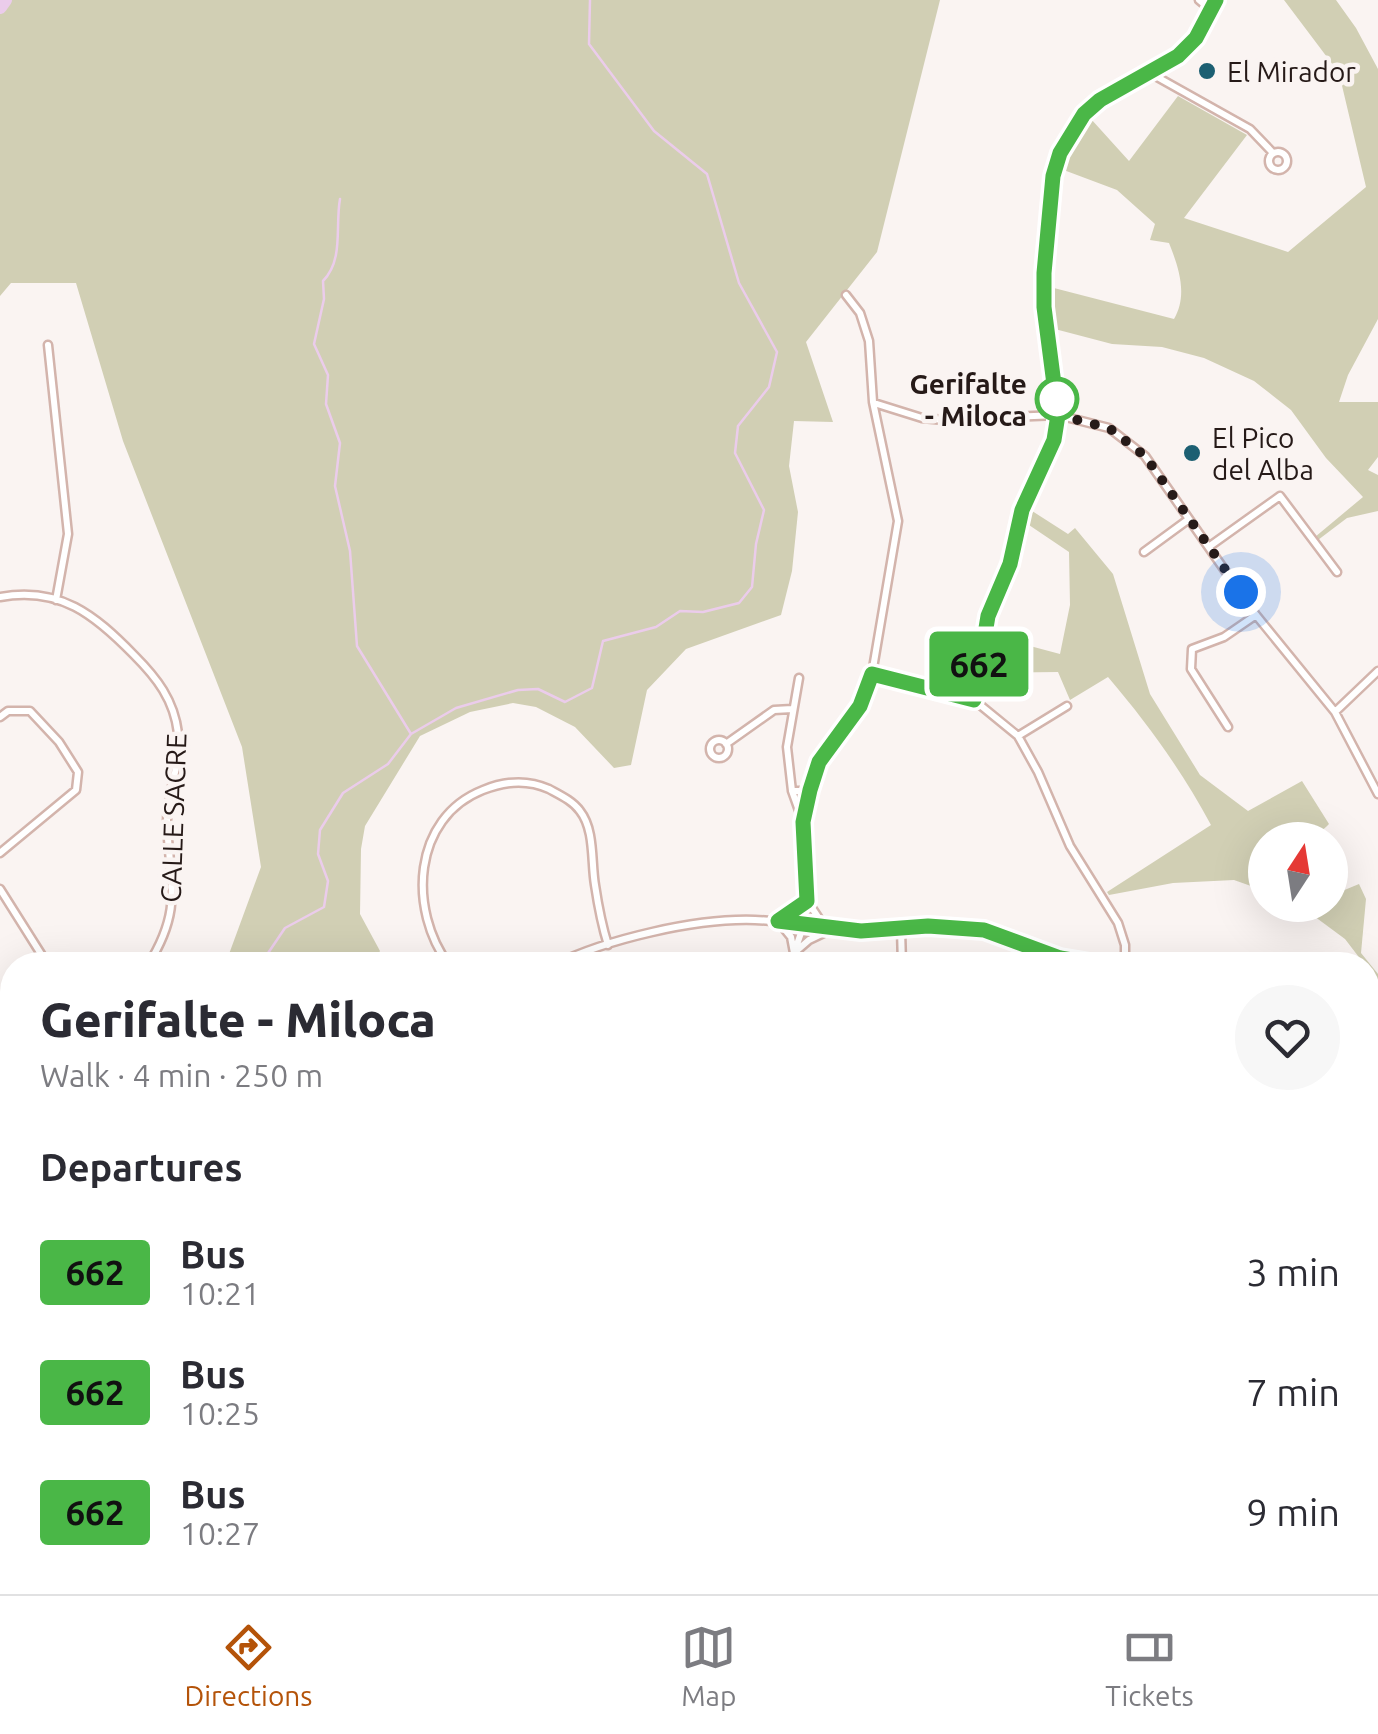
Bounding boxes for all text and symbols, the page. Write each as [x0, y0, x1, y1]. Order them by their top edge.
place label: El Mirador [1227, 56, 1356, 87]
marker: El Mirador [1196, 60, 1218, 82]
place label: Gerifalte - Miloca [909, 368, 1027, 431]
marker: Gerifalte - Miloca [1036, 378, 1078, 420]
place label: El Pico del Alba [1212, 422, 1314, 485]
marker: El Pico del Alba [1181, 442, 1203, 464]
your location [1216, 567, 1266, 617]
line badge: 662 [922, 632, 1036, 696]
text: 662 [949, 644, 1009, 684]
street label: CALLE SACRE [155, 733, 191, 903]
north arrow [1248, 822, 1348, 922]
map controls [1248, 822, 1348, 922]
button: heart [1235, 985, 1340, 1090]
text: Gerifalte - Miloca [40, 992, 436, 1046]
text: Walk · 4 min · 250 m [40, 1057, 323, 1093]
text: Departures [40, 1146, 242, 1188]
text: Bus [180, 1233, 245, 1275]
text: 3 min [1246, 1251, 1340, 1293]
text: 662 [65, 1252, 125, 1292]
text: 10:21 [180, 1275, 260, 1311]
text: Bus [180, 1353, 245, 1395]
text: 7 min [1246, 1371, 1340, 1413]
text: 662 [65, 1372, 125, 1412]
text: 10:25 [180, 1395, 260, 1431]
text: Bus [180, 1473, 245, 1515]
text: 9 min [1246, 1491, 1340, 1533]
text: 662 [65, 1492, 125, 1532]
text: 10:27 [180, 1515, 260, 1551]
tab: Directions [184, 1620, 312, 1711]
tab: Map [681, 1620, 736, 1711]
tab: Tickets [1105, 1620, 1194, 1711]

